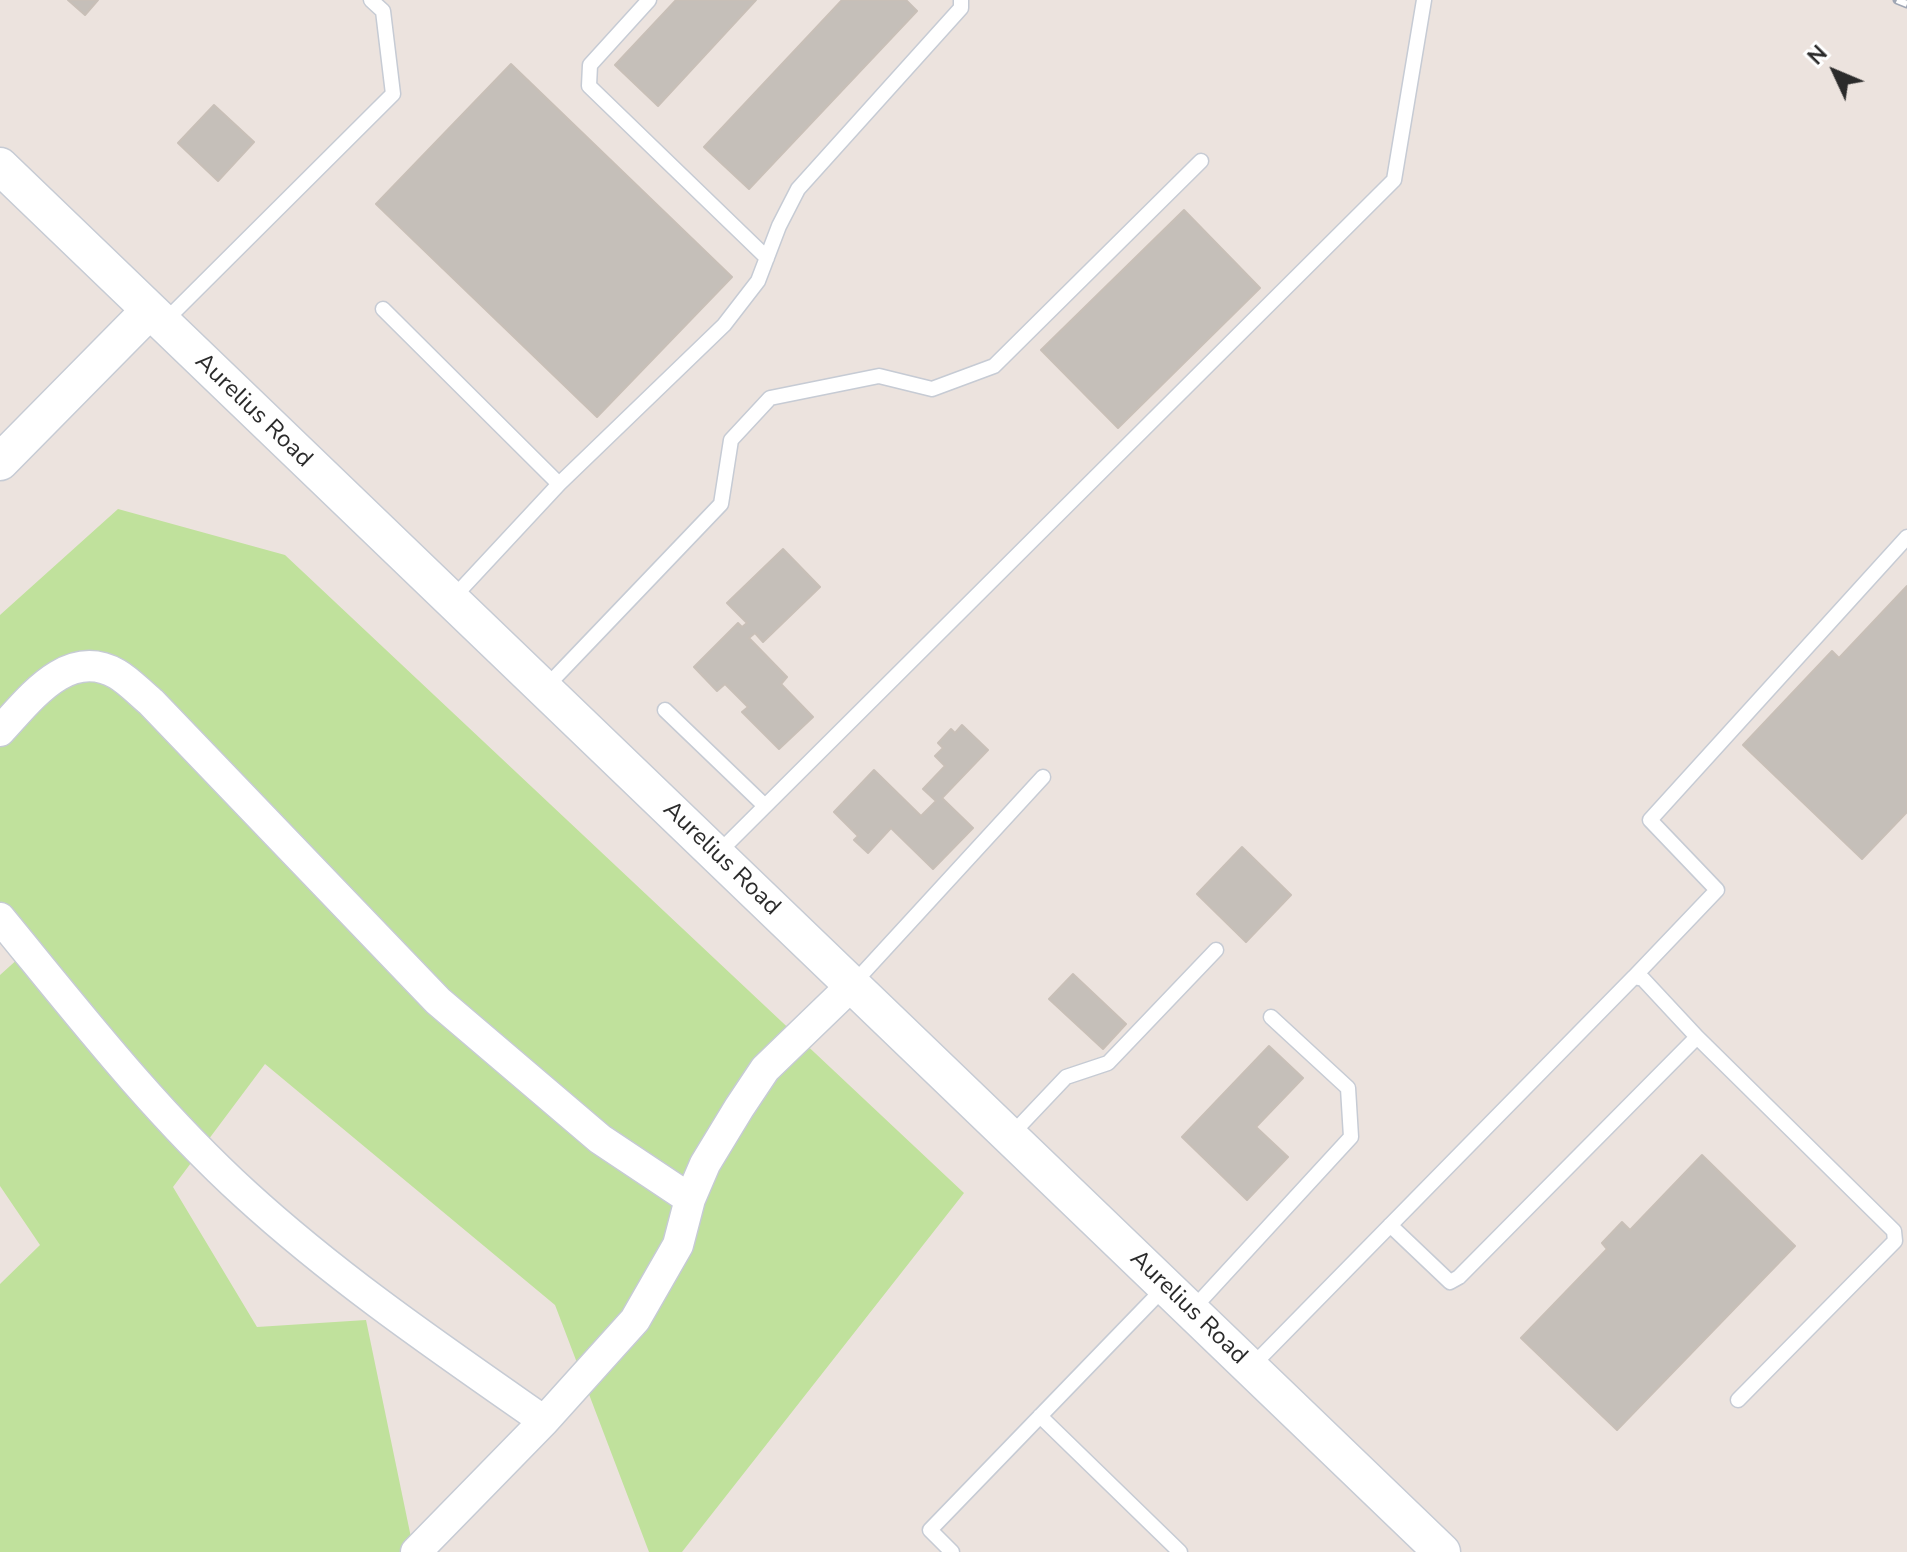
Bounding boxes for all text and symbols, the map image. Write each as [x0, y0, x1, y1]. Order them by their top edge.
north arrow [1795, 32, 1875, 112]
text: N [1801, 39, 1834, 72]
street label: Aurelius Road [188, 348, 318, 474]
street label: Aurelius Road [656, 796, 786, 922]
street label: Aurelius Road [1123, 1245, 1253, 1371]

